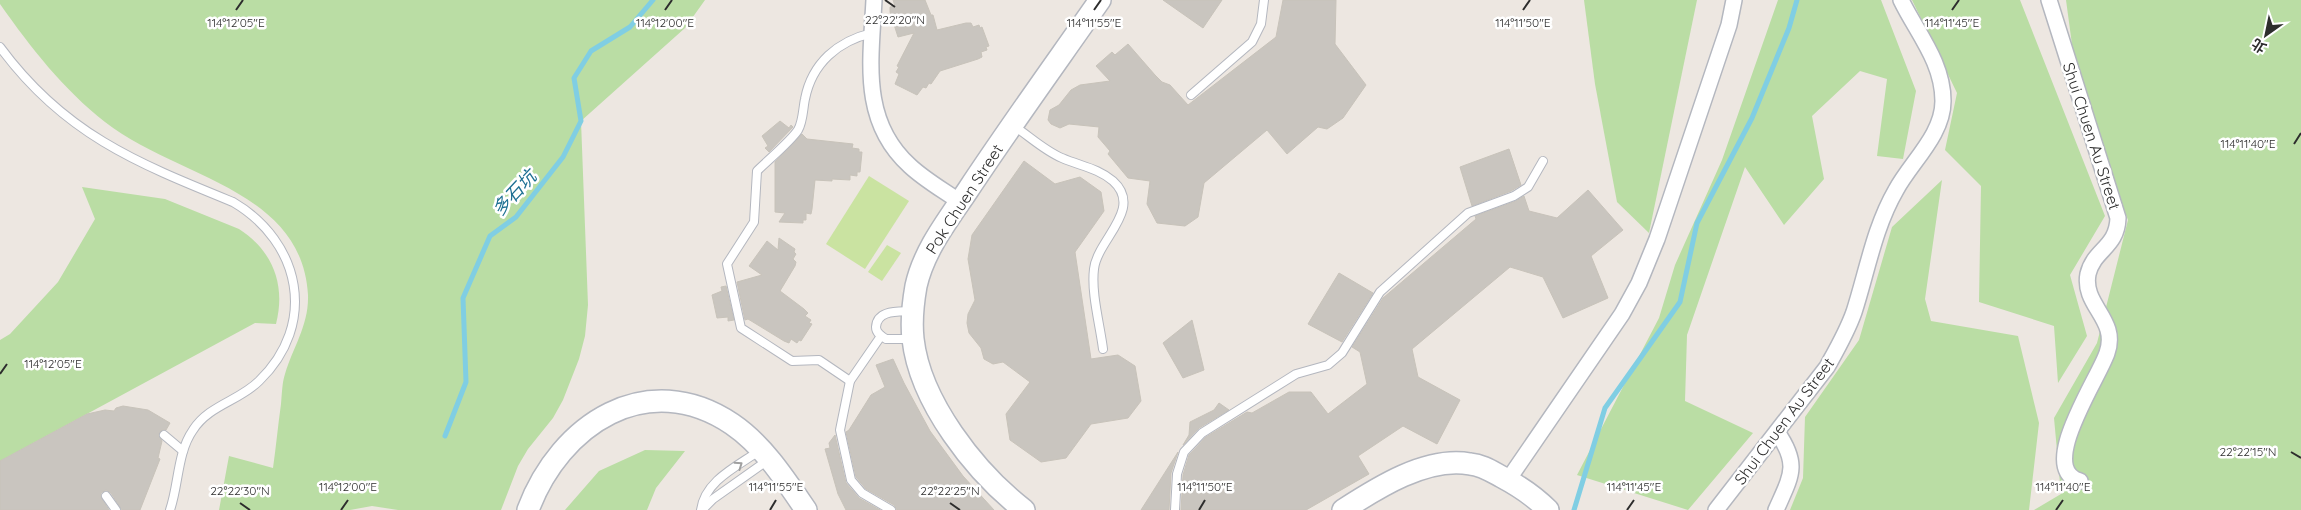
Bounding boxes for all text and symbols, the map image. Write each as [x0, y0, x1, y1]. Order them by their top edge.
north arrow [2241, 10, 2291, 60]
text: 22°22'20"N [865, 12, 925, 27]
text: 114°12'05"E [207, 15, 265, 30]
text: 114°12'00"E [636, 15, 694, 30]
text: 114°11'55"E [1067, 15, 1122, 30]
text: 114°11'50"E [1495, 15, 1551, 30]
text: 114°11'45"E [1925, 15, 1979, 30]
text: 北 [2248, 35, 2270, 57]
street label: Shui Chuen Au Street [2059, 60, 2125, 212]
text: 114°11'40"E [2220, 136, 2276, 151]
street label: Pok Chuen Street [921, 140, 1007, 258]
water label: 多石坑 [487, 163, 543, 221]
street label: Shui Chuen Au Street [1730, 354, 1838, 488]
text: 114°12'05"E [24, 356, 82, 371]
text: 22°22'15"N [2219, 444, 2277, 459]
one-way arrow [733, 462, 743, 471]
text: 114°12'00"E [319, 479, 377, 494]
text: 114°11'55"E [749, 479, 804, 494]
text: 114°11'50"E [1177, 479, 1233, 494]
text: 114°11'45"E [1607, 479, 1661, 494]
text: 114°11'40"E [2035, 479, 2091, 494]
text: 22°22'30"N [210, 483, 270, 498]
text: 22°22'25"N [920, 483, 980, 498]

